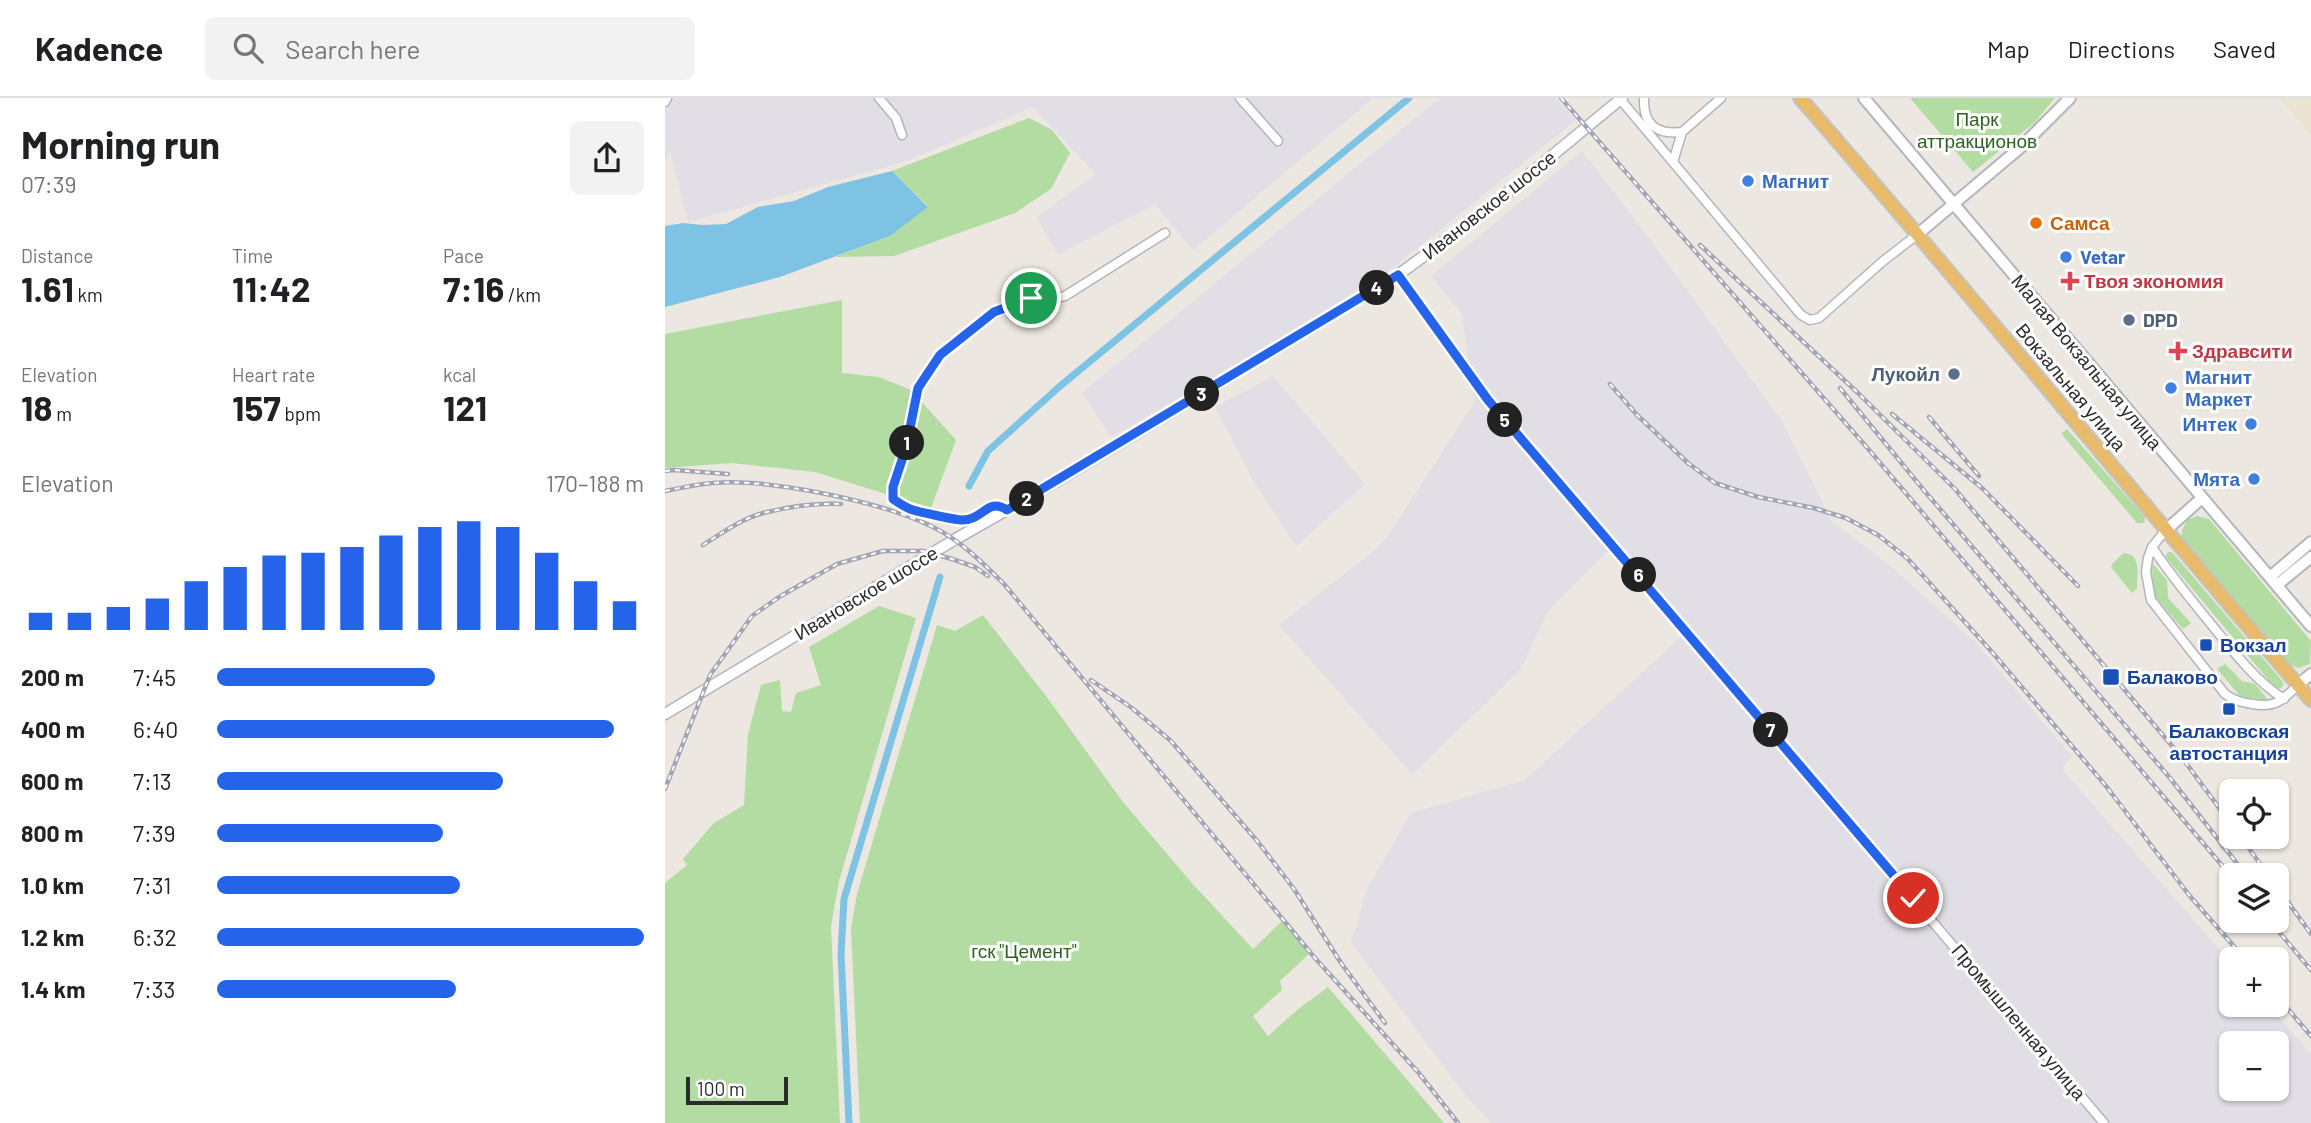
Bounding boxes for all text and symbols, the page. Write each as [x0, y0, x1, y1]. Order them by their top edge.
search box [205, 17, 695, 80]
text: Kadence [35, 28, 163, 68]
icon: search [229, 29, 267, 67]
text: Search here [285, 33, 420, 64]
text: Map [1987, 34, 2030, 63]
text: Directions [2068, 34, 2175, 63]
text: Saved [2213, 34, 2276, 63]
park label: Парк аттракционов [1917, 107, 2037, 152]
text: Morning run [21, 121, 220, 167]
button: share [570, 121, 644, 195]
street label: Ивановское шоссе [1417, 145, 1560, 264]
place label: Магнит [1762, 169, 1829, 192]
text: 07:39 [21, 170, 77, 198]
marker: Магнит [1740, 173, 1756, 189]
place label: Самса [2050, 211, 2110, 234]
marker: Самса [2028, 215, 2044, 231]
text: Distance [21, 244, 93, 267]
text: Time [232, 244, 273, 267]
text: Pace [443, 244, 484, 267]
place label: Vetar [2080, 245, 2126, 268]
marker: Vetar [2058, 249, 2074, 265]
text: 1.61 [21, 267, 74, 309]
text: 11:42 [232, 267, 311, 309]
text: 7:16 [443, 267, 504, 309]
pin [1001, 268, 1061, 328]
place label: Твоя экономия [2084, 269, 2224, 292]
pin: 4 [1359, 270, 1395, 306]
street label: Малая Вокзальная улица [2007, 270, 2167, 454]
marker: Твоя экономия [2062, 273, 2078, 289]
text: 4 [1371, 276, 1382, 299]
icon: arrive [1012, 279, 1050, 317]
text: km [74, 283, 103, 306]
text: /km [504, 283, 541, 306]
place label: DPD [2143, 308, 2178, 331]
marker: DPD [2121, 312, 2137, 328]
street label: Вокзальная улица [2011, 319, 2131, 455]
place label: Здравсити [2192, 339, 2293, 362]
marker: Здравсити [2170, 343, 2186, 359]
place label: Лукойл [1871, 362, 1940, 385]
text: Elevation [21, 363, 98, 386]
text: Heart rate [232, 363, 315, 386]
text: kcal [443, 363, 476, 386]
place label: Магнит Маркет [2185, 365, 2252, 410]
marker: Лукойл [1946, 366, 1962, 382]
pin: 3 [1185, 376, 1219, 412]
marker: Магнит Маркет [2163, 380, 2179, 396]
text: 3 [1196, 382, 1207, 405]
text: 18 [21, 386, 52, 428]
text: 157 [232, 386, 281, 428]
text: 121 [443, 386, 487, 428]
text: m [52, 402, 72, 425]
text: bpm [281, 402, 321, 425]
pin: 5 [1487, 402, 1523, 438]
text: 5 [1499, 408, 1510, 431]
place label: Интек [2182, 412, 2237, 435]
marker: Интек [2243, 416, 2259, 432]
pin: 1 [889, 426, 925, 460]
text: 1 [903, 431, 910, 454]
place label: Мята [2193, 467, 2240, 490]
text: Elevation [21, 469, 114, 497]
text: 170–188 m [546, 469, 644, 497]
marker: Мята [2246, 471, 2262, 487]
pin: 2 [1009, 482, 1045, 516]
text: 2 [1021, 487, 1032, 510]
street label: Ивановское шоссе [790, 541, 942, 645]
pin: 6 [1621, 558, 1657, 592]
text: 6 [1633, 563, 1644, 586]
place label: Вокзал [2220, 633, 2287, 656]
marker: Вокзал [2198, 637, 2214, 653]
text: 200 m [21, 663, 84, 691]
text: 7:45 [133, 663, 176, 691]
place label: Балаково [2127, 665, 2218, 688]
marker: Балаково [2101, 667, 2121, 687]
marker: Балаковская автостанция [2221, 701, 2237, 717]
pin: 7 [1753, 712, 1789, 748]
text: 400 m [21, 715, 85, 743]
text: 6:40 [133, 715, 178, 743]
text: 7 [1766, 718, 1775, 741]
place label: Балаковская автостанция [2169, 719, 2289, 764]
text: 600 m [21, 767, 83, 795]
text: 7:13 [133, 767, 172, 795]
map controls [2219, 779, 2289, 1101]
button: locate [2219, 779, 2289, 849]
text: 800 m [21, 819, 83, 847]
text: 7:39 [133, 819, 176, 847]
button: layers [2219, 863, 2289, 933]
pin [1883, 868, 1943, 928]
text: 1.0 km [21, 871, 84, 899]
text: 7:31 [133, 871, 171, 899]
icon: check [1894, 879, 1932, 917]
text: 1.2 km [21, 923, 84, 951]
text: 6:32 [133, 923, 177, 951]
park label: гск "Цемент" [971, 939, 1077, 962]
street label: Промышленная улица [1947, 939, 2092, 1105]
button: + [2219, 947, 2289, 1017]
text: 1.4 km [21, 975, 85, 1003]
text: 7:33 [133, 975, 175, 1003]
button: − [2219, 1031, 2289, 1101]
scale bar [686, 1074, 787, 1106]
text: 100 m [697, 1077, 745, 1100]

